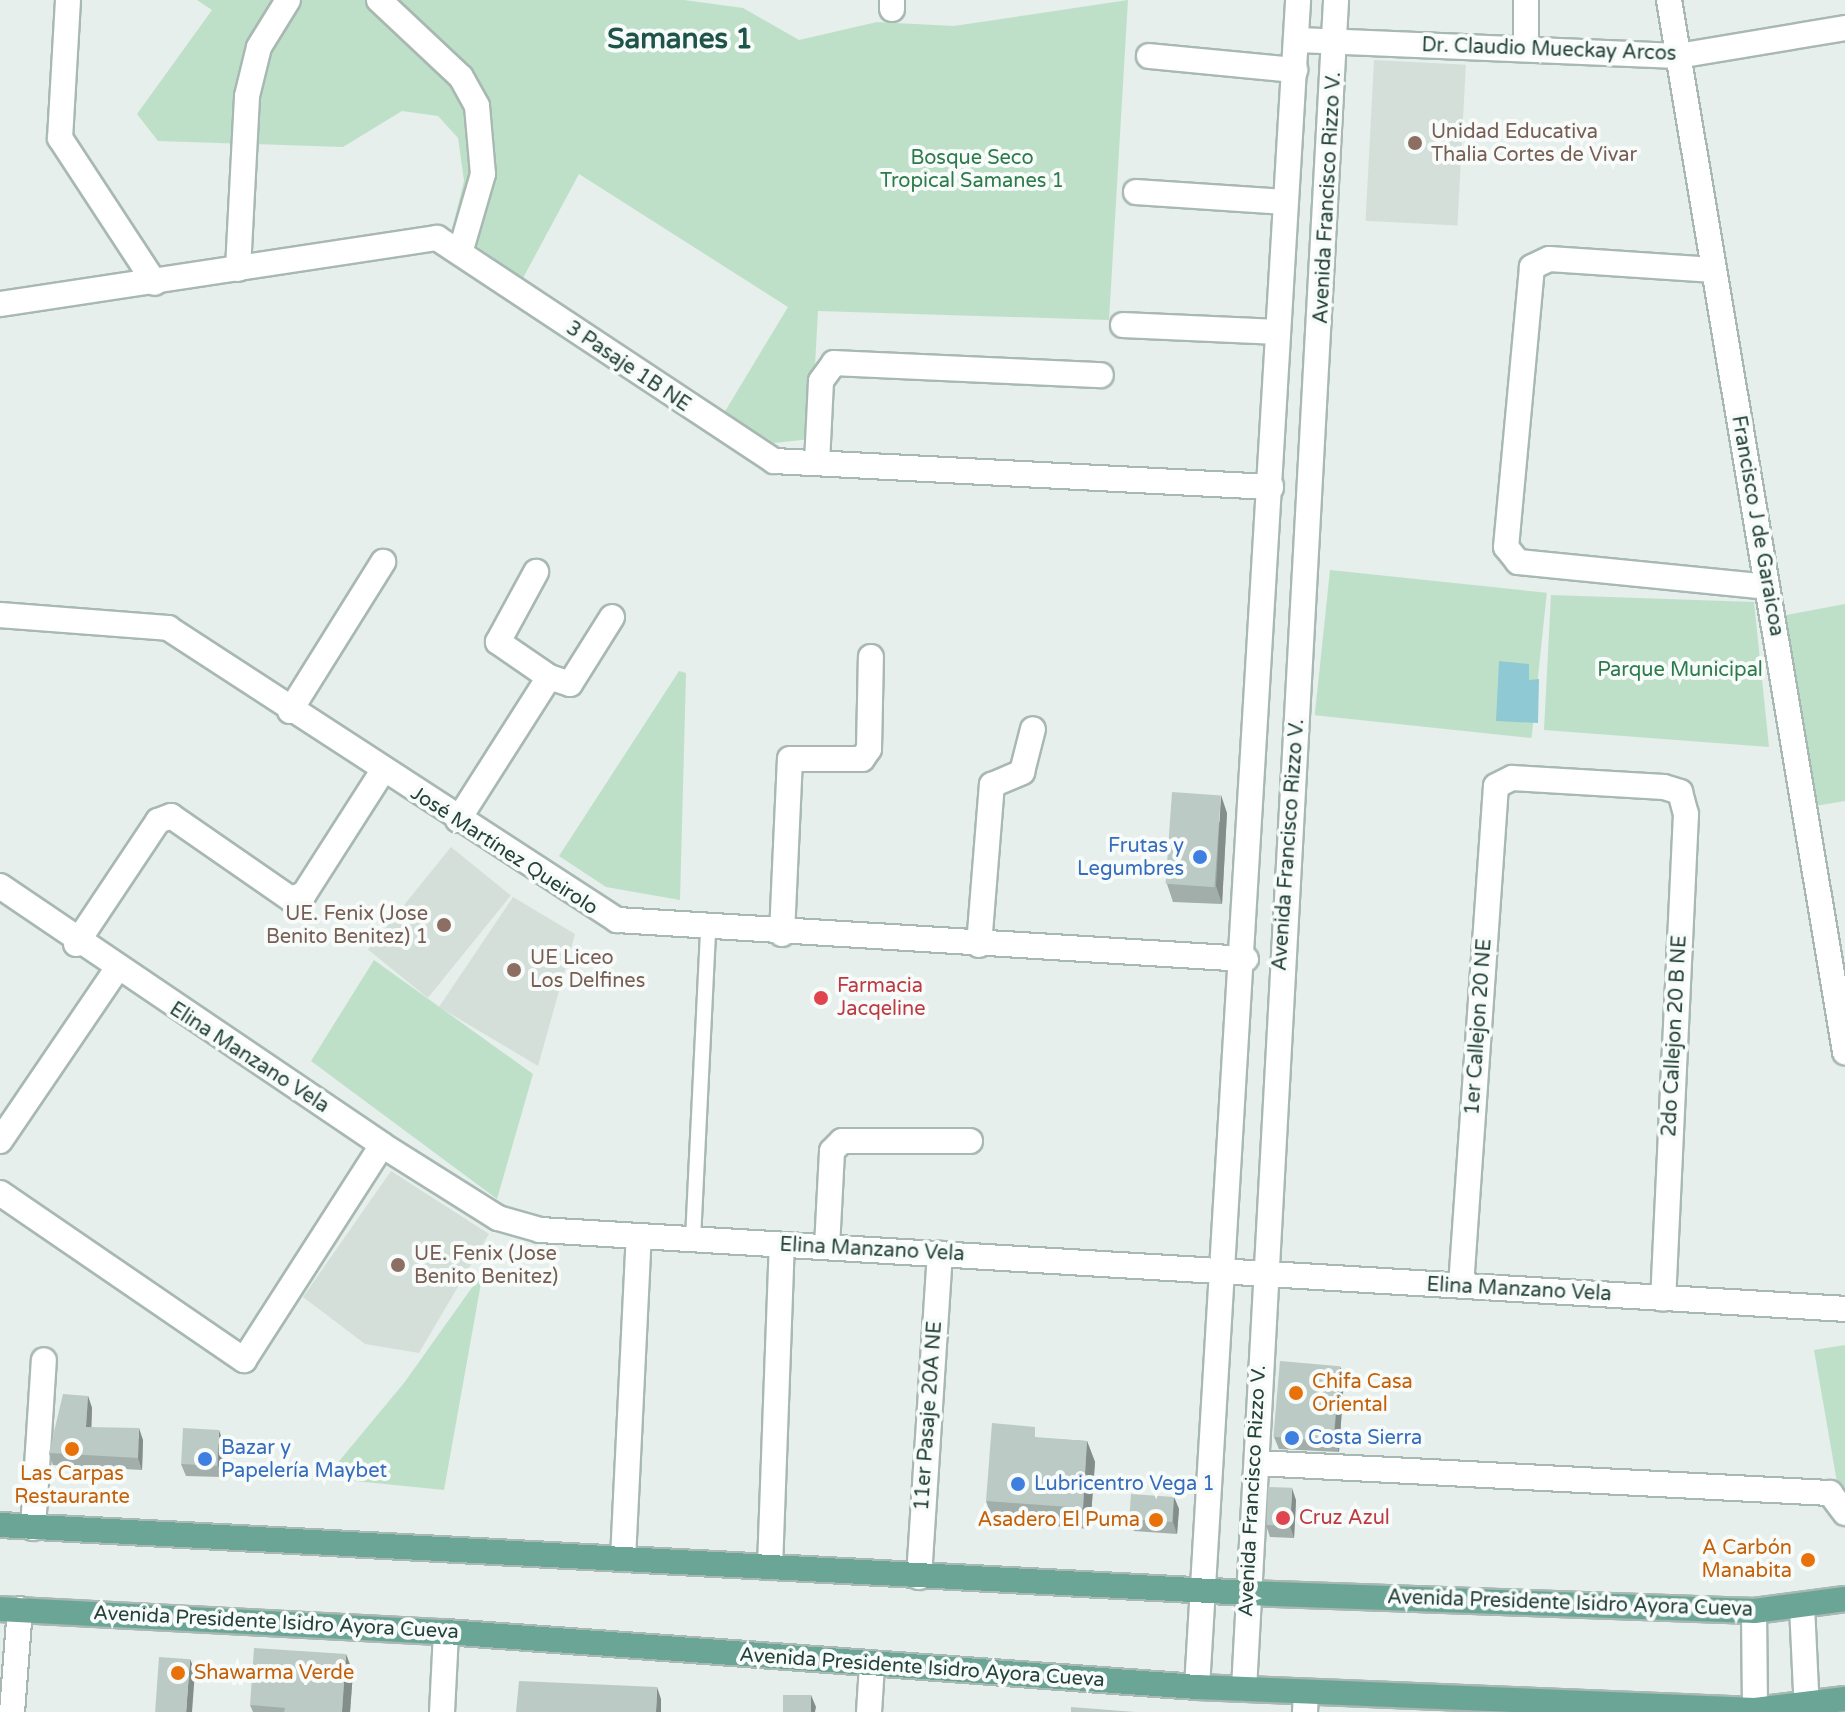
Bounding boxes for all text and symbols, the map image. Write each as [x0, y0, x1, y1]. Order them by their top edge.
district label: Samanes 1 [607, 22, 753, 56]
street label: Dr. Claudio Mueckay Arcos [1421, 34, 1677, 66]
street label: Avenida Francisco Rizzo V. [1309, 71, 1347, 325]
place label: Unidad Educativa Thalia Cortes de Vivar [1431, 120, 1637, 167]
marker: Unidad Educativa Thalia Cortes de Vivar [1406, 134, 1424, 152]
park label: Bosque Seco Tropical Samanes 1 [880, 147, 1064, 194]
street label: 3 Pasaje 1B NE [561, 317, 695, 417]
street label: Francisco J de Garaicoa [1726, 414, 1788, 638]
park label: Parque Municipal [1597, 658, 1763, 682]
street label: Avenida Francisco Rizzo V. [1268, 718, 1310, 972]
street label: José Martínez Queirolo [406, 781, 602, 921]
place label: Frutas y Legumbres [1077, 834, 1184, 881]
marker: Frutas y Legumbres [1191, 848, 1209, 866]
place label: UE. Fenix (Jose Benito Benitez) 1 [266, 902, 428, 949]
marker: UE. Fenix (Jose Benito Benitez) 1 [435, 916, 453, 934]
street label: 2do Callejon 20 B NE [1658, 935, 1692, 1137]
street label: 1er Callejon 20 NE [1461, 938, 1497, 1116]
place label: UE Liceo Los Delfines [530, 946, 645, 993]
marker: UE Liceo Los Delfines [505, 961, 523, 979]
place label: Farmacia Jacqeline [837, 974, 926, 1021]
marker: Farmacia Jacqeline [812, 989, 830, 1007]
street label: Elina Manzano Vela [165, 998, 333, 1118]
street label: Elina Manzano Vela [779, 1233, 965, 1267]
place label: UE. Fenix (Jose Benito Benitez) [414, 1242, 558, 1289]
marker: UE. Fenix (Jose Benito Benitez) [389, 1256, 407, 1274]
street label: Elina Manzano Vela [1426, 1273, 1612, 1307]
street label: 11er Pasaje 20A NE [910, 1320, 948, 1512]
street label: Avenida Francisco Rizzo V. [1234, 1364, 1272, 1618]
place label: Chifa Casa Oriental [1312, 1370, 1413, 1417]
marker: Chifa Casa Oriental [1287, 1384, 1305, 1402]
place label: Costa Sierra [1308, 1426, 1422, 1450]
marker: Costa Sierra [1283, 1429, 1301, 1447]
place label: Bazar y Papelería Maybet [221, 1436, 387, 1483]
marker: Las Carpas Restaurante [63, 1440, 81, 1458]
marker: Bazar y Papelería Maybet [196, 1450, 214, 1468]
place label: Las Carpas Restaurante [14, 1462, 130, 1509]
place label: Lubricentro Vega 1 [1034, 1472, 1215, 1496]
marker: Lubricentro Vega 1 [1009, 1475, 1027, 1493]
place label: Cruz Azul [1299, 1506, 1390, 1530]
place label: Asadero El Puma [978, 1508, 1140, 1532]
marker: Cruz Azul [1274, 1509, 1292, 1527]
marker: Asadero El Puma [1147, 1511, 1165, 1529]
place label: A Carbón Manabita [1702, 1536, 1792, 1583]
marker: A Carbón Manabita [1799, 1551, 1817, 1569]
street label: Avenida Presidente Isidro Ayora Cueva [1387, 1586, 1753, 1622]
street label: Avenida Presidente Isidro Ayora Cueva [93, 1601, 459, 1645]
street label: Avenida Presidente Isidro Ayora Cueva [739, 1643, 1105, 1693]
place label: Shawarma Verde [194, 1661, 354, 1685]
marker: Shawarma Verde [169, 1664, 187, 1682]

